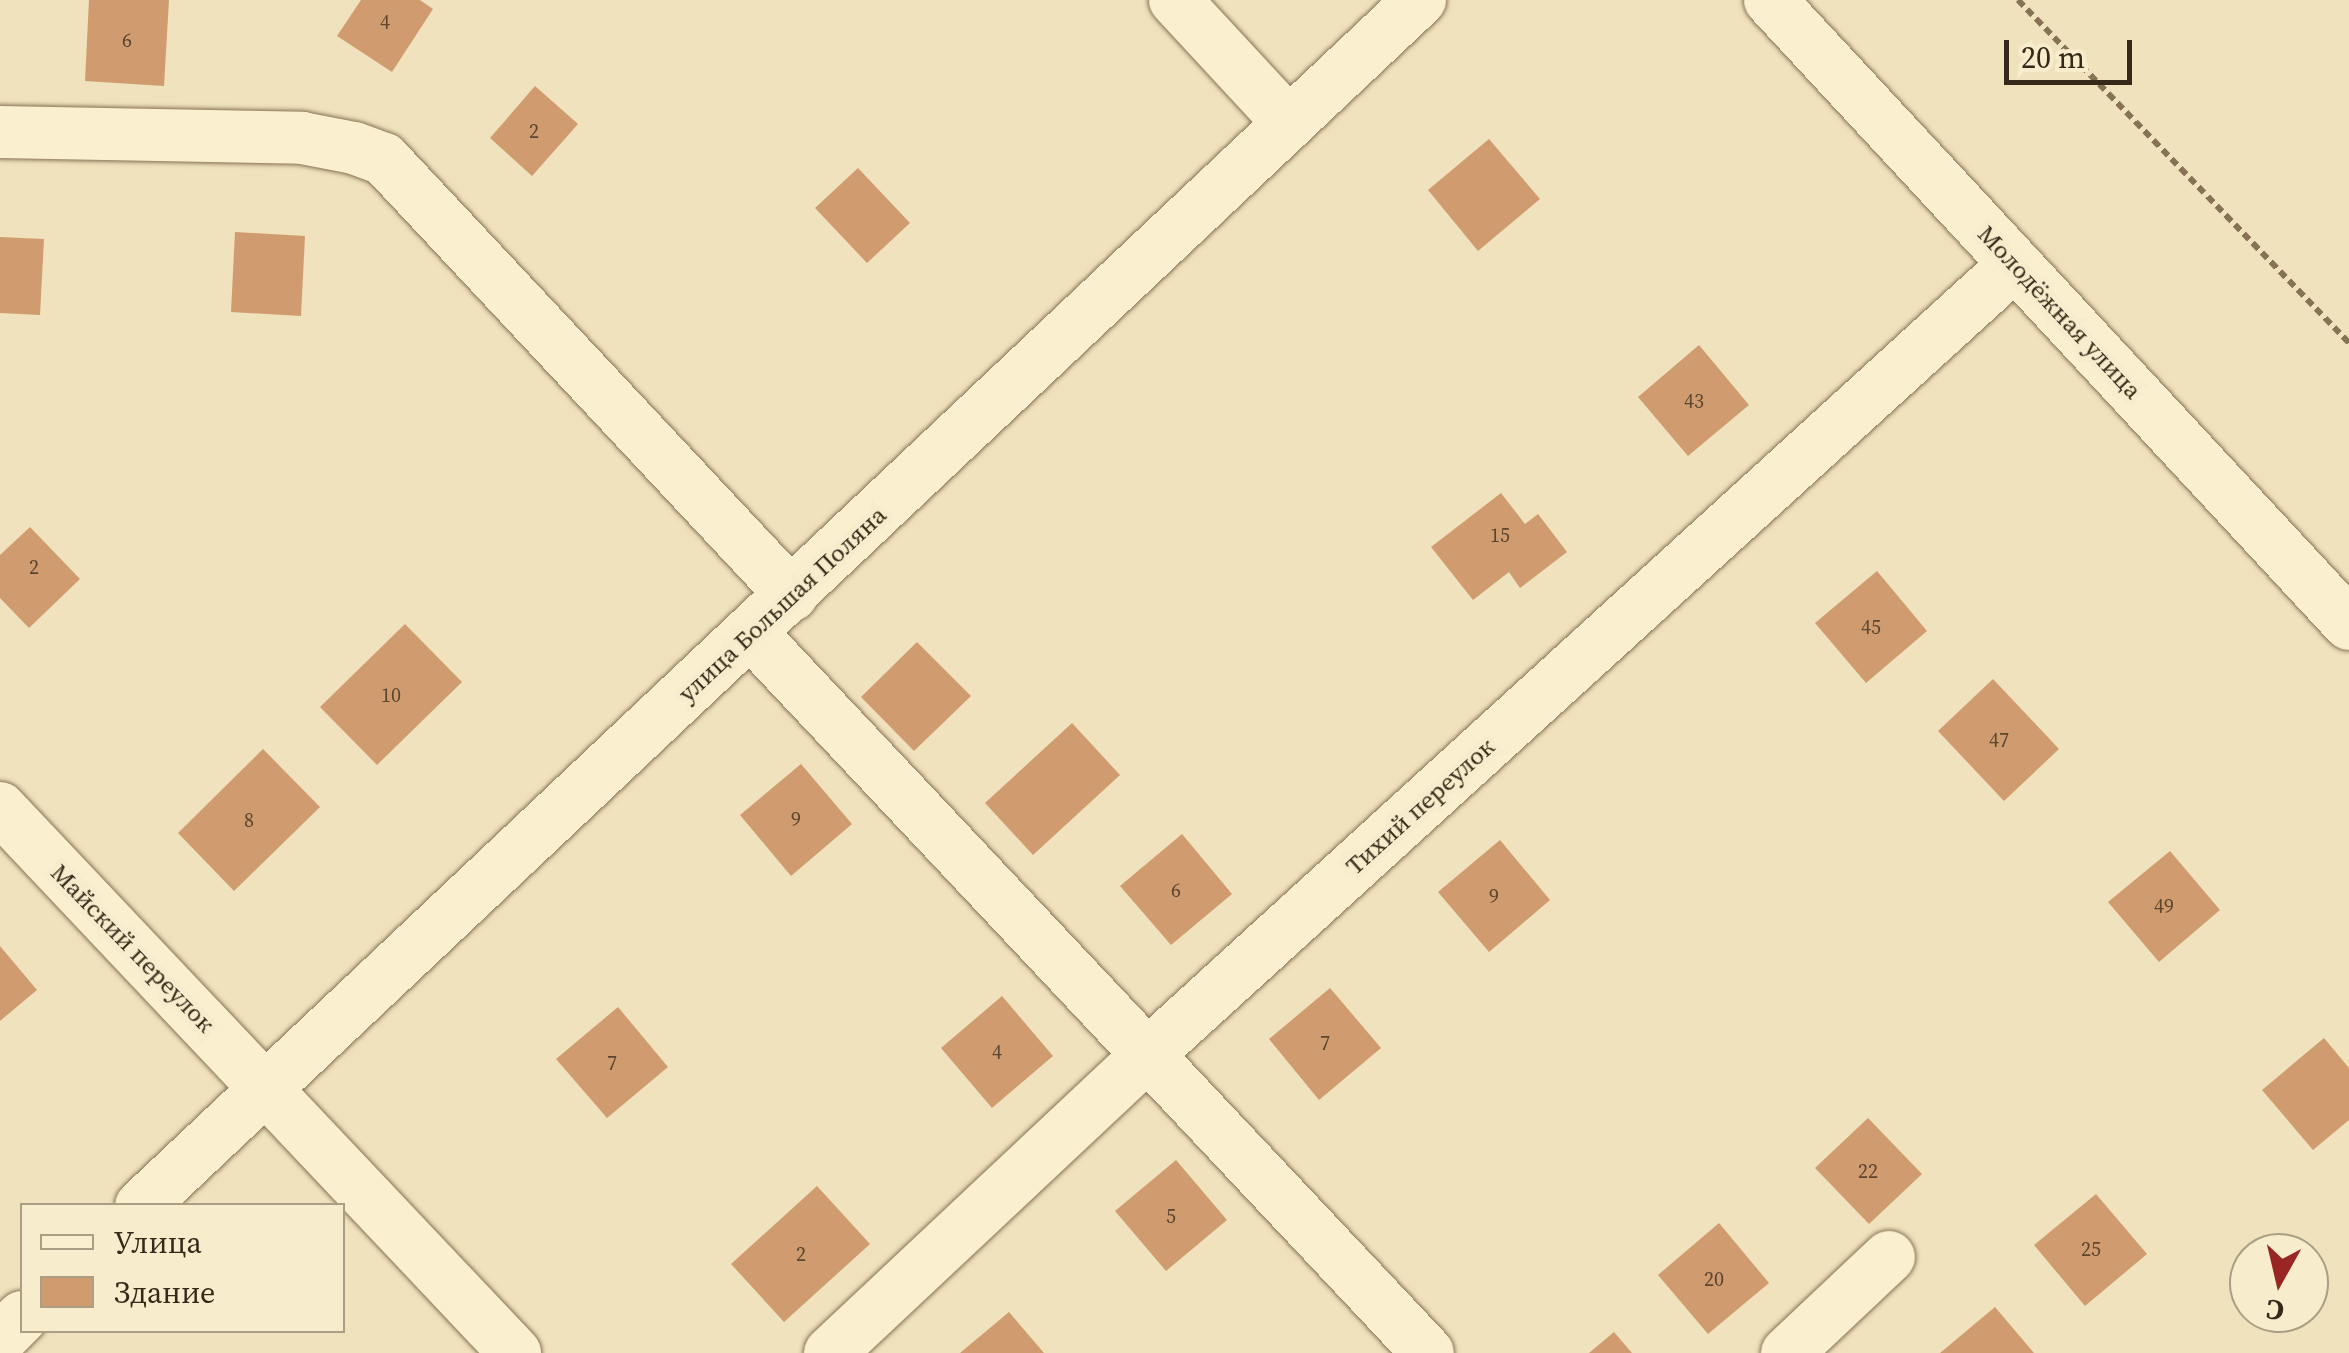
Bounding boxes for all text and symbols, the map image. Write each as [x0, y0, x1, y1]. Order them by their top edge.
house number: 4 [380, 10, 390, 34]
scale bar [2009, 20, 2136, 82]
house number: 6 [122, 28, 132, 52]
text: 20 m [2021, 37, 2085, 78]
house number: 2 [529, 119, 539, 143]
street label: Молодёжная улица [1972, 219, 2148, 405]
house number: 43 [1684, 389, 1704, 413]
street label: улица Большая Поляна [672, 500, 892, 708]
house number: 15 [1490, 523, 1510, 547]
house number: 2 [29, 555, 39, 579]
house number: 45 [1861, 615, 1881, 639]
house number: 10 [381, 683, 401, 707]
house number: 47 [1989, 728, 2009, 752]
street label: Тихий переулок [1339, 731, 1501, 881]
house number: 9 [791, 807, 801, 831]
house number: 8 [244, 808, 254, 832]
street label: Майский переулок [45, 857, 221, 1039]
house number: 6 [1171, 878, 1181, 902]
house number: 9 [1489, 884, 1499, 908]
house number: 49 [2154, 894, 2174, 918]
house number: 7 [1320, 1031, 1330, 1055]
house number: 4 [992, 1040, 1002, 1064]
house number: 7 [607, 1051, 617, 1075]
house number: 22 [1858, 1159, 1878, 1183]
legend [20, 1203, 345, 1333]
house number: 5 [1166, 1204, 1176, 1228]
text: Улица [114, 1222, 202, 1263]
north arrow [2229, 1233, 2329, 1333]
house number: 25 [2081, 1237, 2101, 1261]
house number: 2 [796, 1242, 806, 1266]
house number: 20 [1704, 1267, 1724, 1291]
text: Здание [114, 1272, 215, 1313]
text: С [2264, 1291, 2286, 1331]

